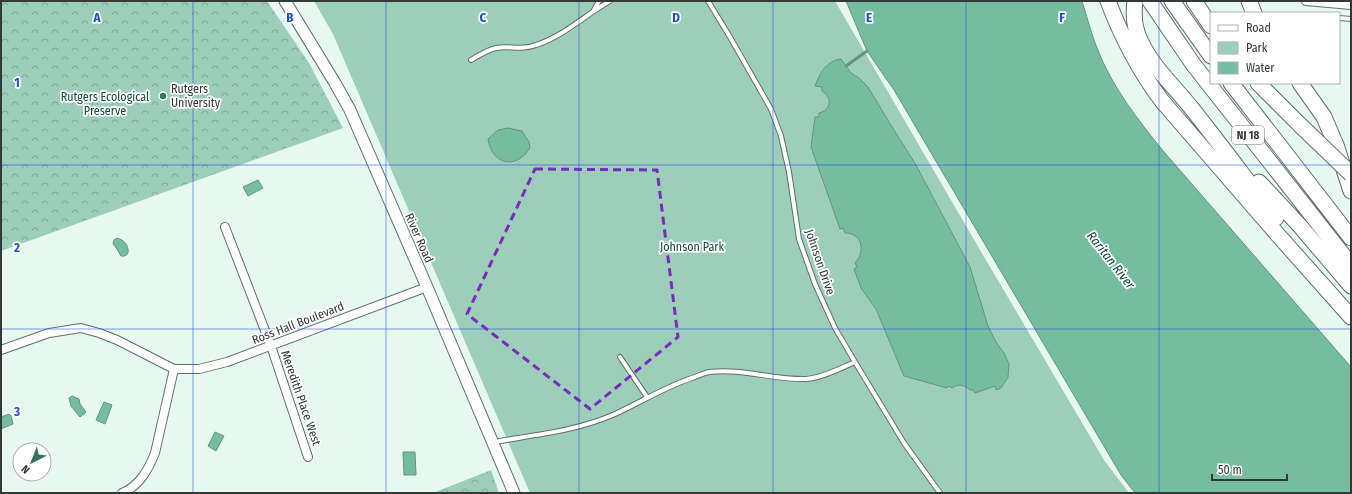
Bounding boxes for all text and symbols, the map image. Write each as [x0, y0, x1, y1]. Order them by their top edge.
text: A [92, 10, 101, 25]
text: B [286, 10, 294, 25]
text: C [480, 10, 487, 25]
text: D [672, 10, 680, 25]
text: E [866, 10, 872, 25]
text: F [1059, 10, 1065, 25]
legend [1210, 12, 1340, 84]
text: Road [1246, 21, 1271, 35]
text: Park [1246, 41, 1268, 55]
text: Water [1246, 61, 1275, 75]
text: 1 [14, 75, 20, 90]
place label: Rutgers University [171, 82, 221, 110]
park label: Rutgers Ecological Preserve [61, 90, 149, 118]
marker: Rutgers University [158, 91, 168, 101]
road number: NJ 18 [1232, 126, 1264, 144]
street label: River Road [402, 211, 436, 265]
street label: Johnson Drive [802, 227, 838, 297]
water label: Raritan River [1084, 228, 1138, 292]
text: 2 [13, 240, 20, 255]
park label: Johnson Park [660, 240, 724, 254]
street label: Ross Hall Boulevard [250, 299, 346, 347]
street label: Meredith Place West [278, 349, 324, 447]
text: 3 [13, 404, 20, 419]
north arrow [12, 442, 52, 482]
scale bar [1212, 456, 1287, 482]
text: N [19, 462, 32, 476]
text: 50 m [1218, 463, 1242, 477]

